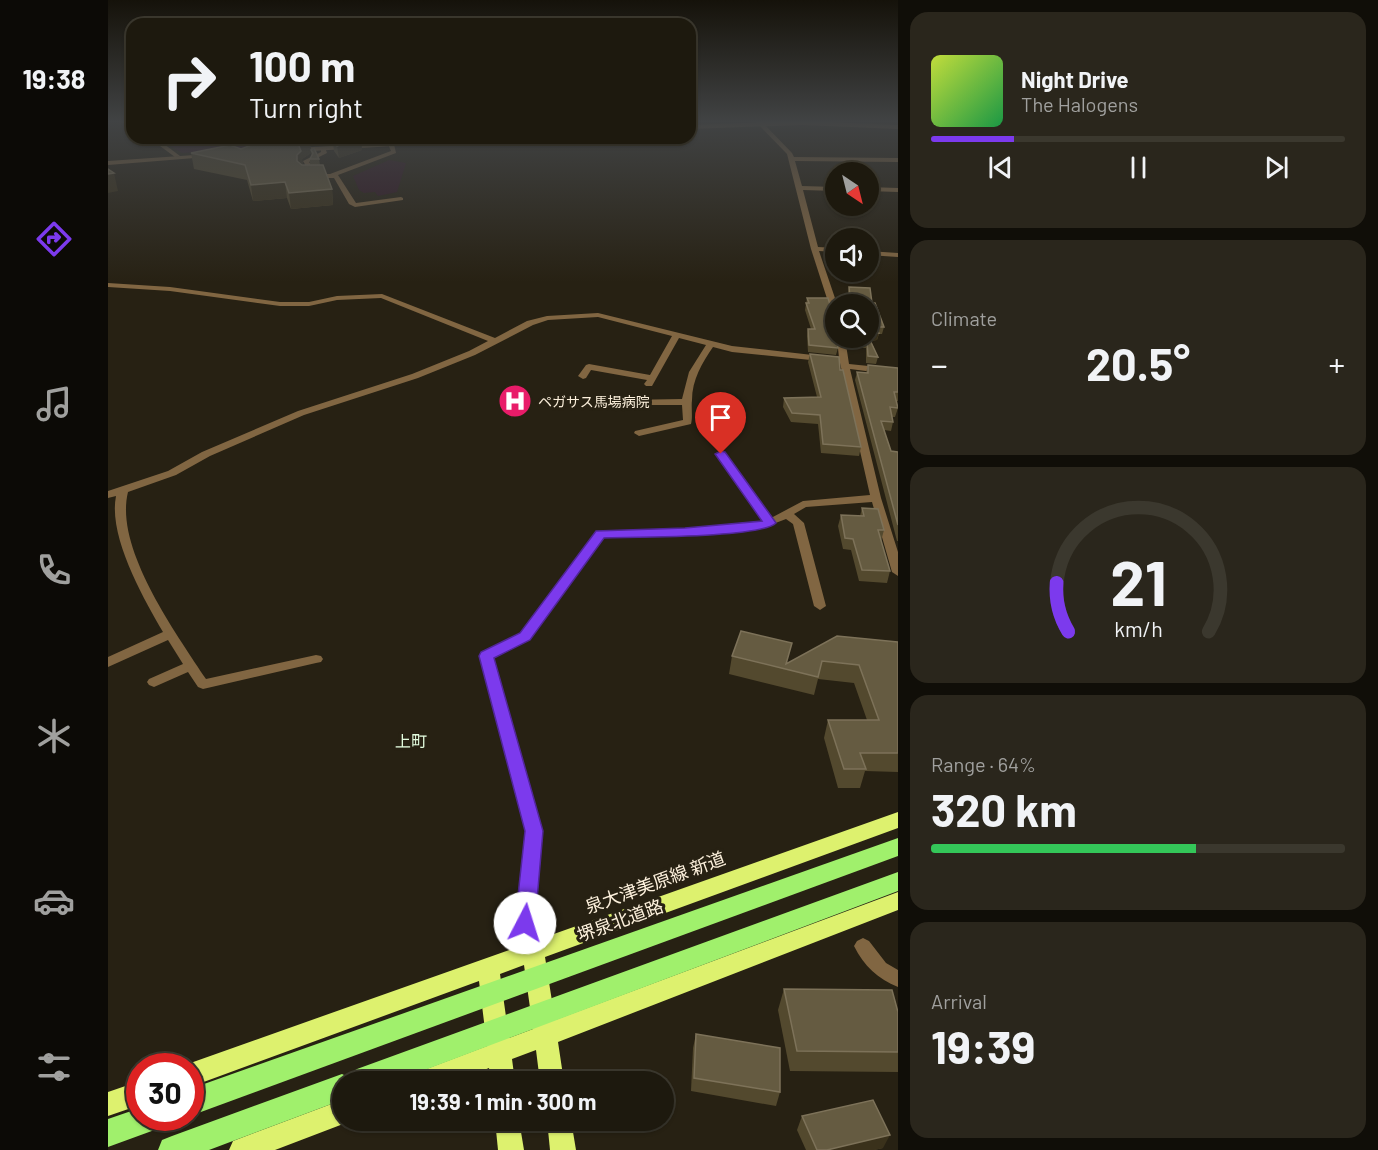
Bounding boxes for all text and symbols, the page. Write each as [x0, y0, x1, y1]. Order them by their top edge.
text: 100 m [249, 40, 355, 90]
icon: right [150, 42, 228, 120]
text: 19:38 [23, 62, 85, 94]
text: Night Drive [1021, 66, 1129, 92]
text: Turn right [249, 91, 363, 123]
text: The Halogens [1021, 92, 1138, 116]
icon: previous [984, 151, 1017, 184]
icon: pause [1122, 151, 1155, 184]
icon: next [1260, 151, 1293, 184]
north arrow [825, 162, 879, 216]
map controls [825, 162, 879, 348]
icon: directions [33, 218, 75, 260]
button: sound [825, 228, 879, 282]
button: search [825, 294, 879, 348]
text: Climate [931, 306, 997, 330]
text: 20.5° [1086, 336, 1190, 390]
text: − [931, 344, 948, 384]
text: + [1329, 344, 1345, 384]
icon: music [33, 383, 75, 425]
hospital icon: ペガサス馬場病院 [497, 383, 533, 419]
pin [695, 392, 746, 454]
place label: ペガサス馬場病院 [538, 393, 650, 410]
icon: arrive [704, 401, 737, 434]
text: 21 [1110, 544, 1166, 618]
icon: phone [33, 549, 75, 591]
text: km/h [1114, 616, 1162, 641]
icon: climate [33, 715, 75, 757]
district label: 上町 [395, 731, 427, 750]
text: Range · 64% [931, 752, 1036, 776]
text: 320 km [931, 782, 1077, 836]
street label: 泉大津美原線 新道 [582, 846, 728, 918]
icon: car [33, 880, 75, 922]
position arrow [493, 891, 557, 955]
street label: 堺泉北道路 [574, 894, 666, 946]
text: Arrival [931, 989, 987, 1013]
text: 19:39 [931, 1019, 1035, 1073]
icon: filters [33, 1046, 75, 1088]
speed limit sign: 30 [126, 1053, 204, 1131]
text: 19:39 · 1 min · 300 m [410, 1088, 596, 1114]

